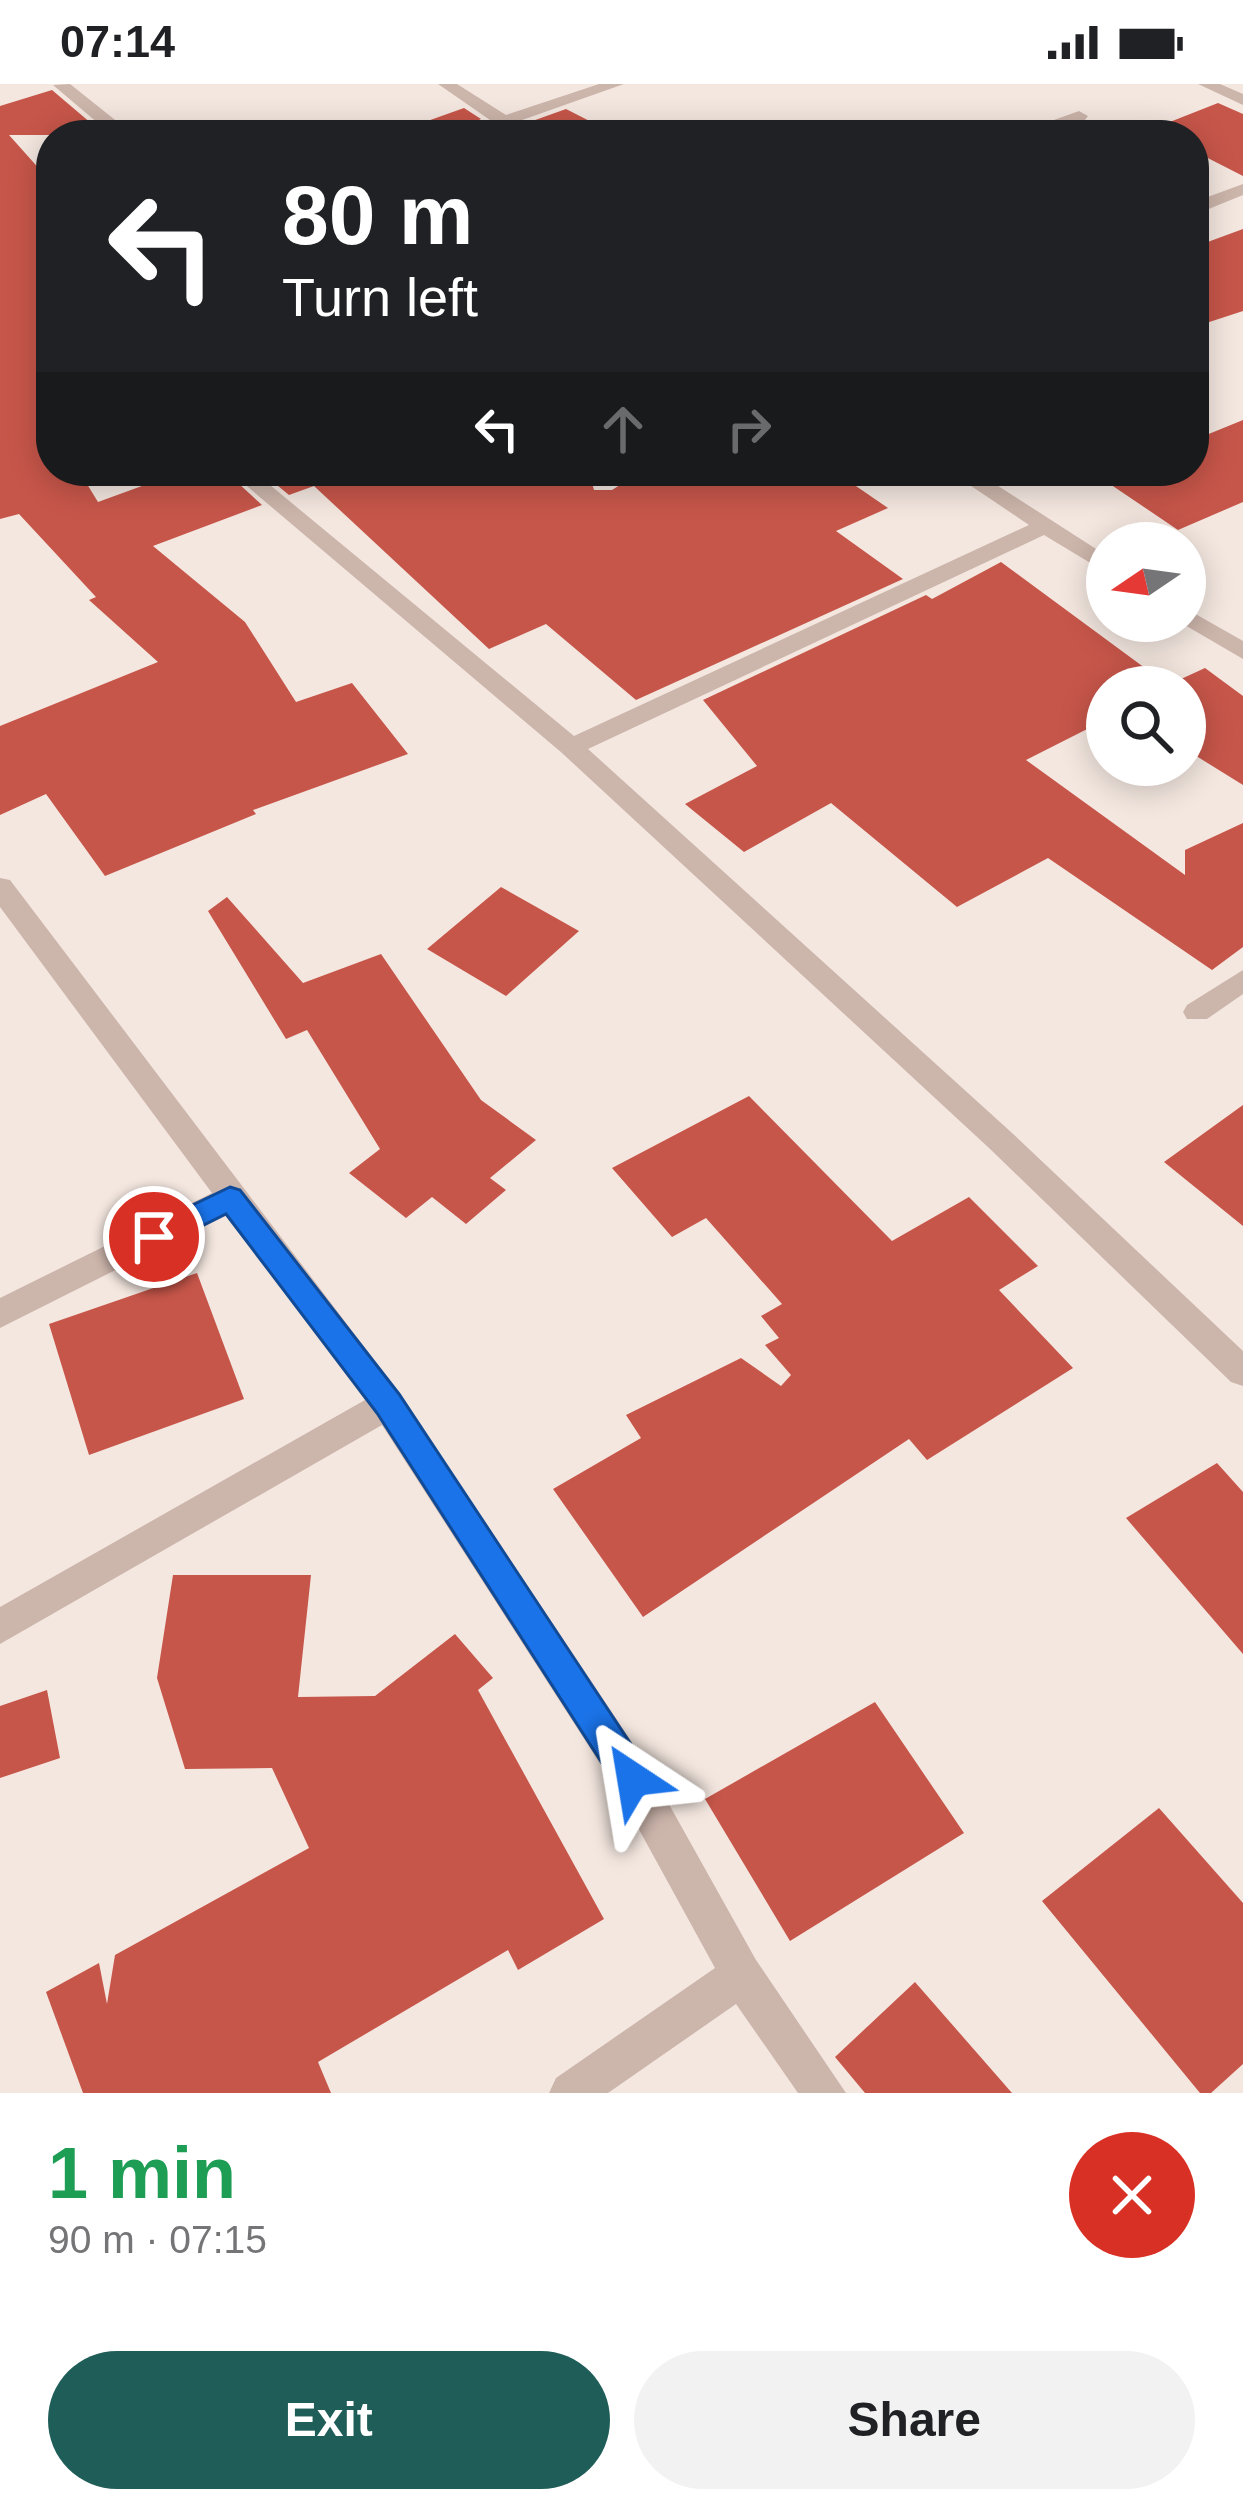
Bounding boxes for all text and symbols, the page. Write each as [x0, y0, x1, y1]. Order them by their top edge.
text: 07:14 [60, 16, 175, 67]
icon: left [84, 168, 240, 324]
text: 80 m [282, 168, 473, 262]
text: Turn left [282, 267, 478, 327]
icon: left [464, 396, 530, 462]
icon: ahead [590, 396, 656, 462]
icon: right [716, 396, 782, 462]
north arrow [1086, 522, 1206, 642]
map controls [1086, 522, 1206, 786]
button: search [1086, 666, 1206, 786]
pin [103, 1186, 205, 1288]
icon: arrive [121, 1204, 187, 1270]
position arrow [570, 1716, 696, 1842]
button: close [1069, 2132, 1195, 2258]
text: 1 min [48, 2133, 236, 2213]
text: 90 m · 07:15 [48, 2218, 267, 2261]
button: Exit [48, 2351, 610, 2489]
button: Share [634, 2351, 1195, 2489]

